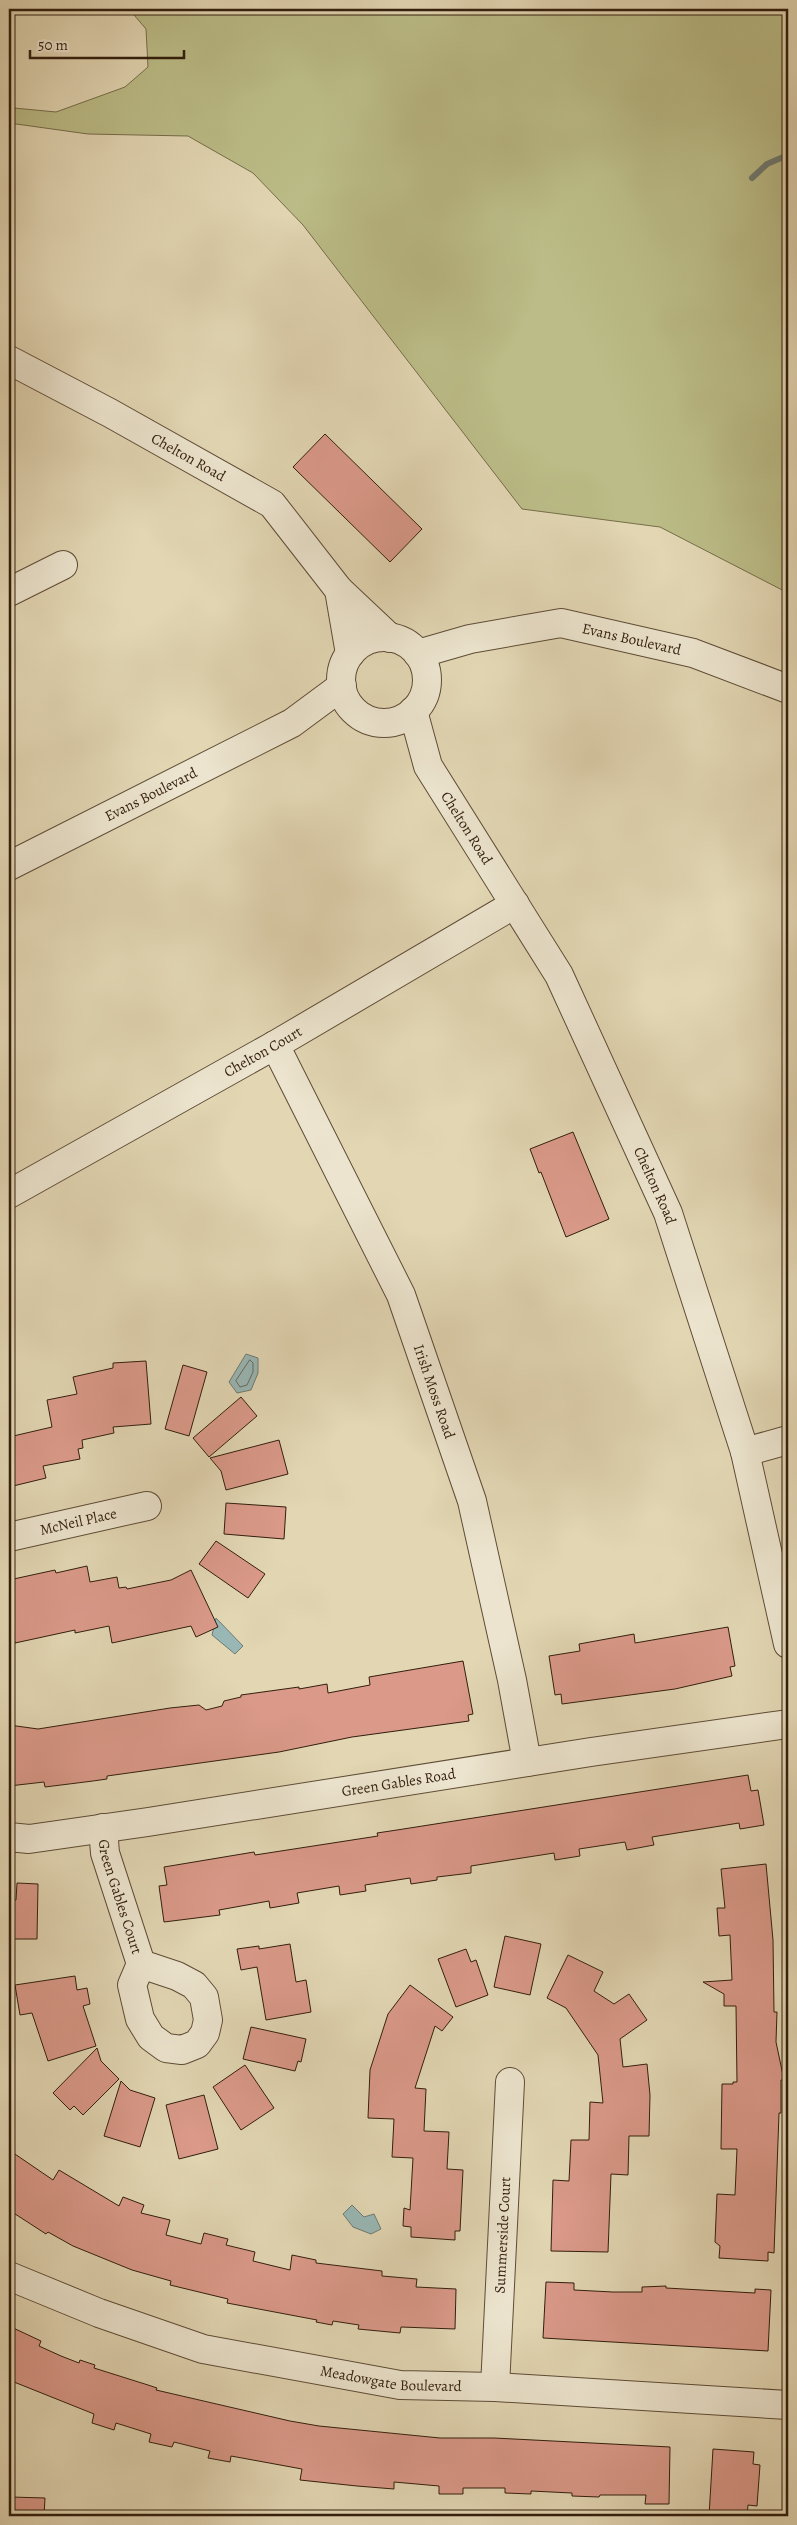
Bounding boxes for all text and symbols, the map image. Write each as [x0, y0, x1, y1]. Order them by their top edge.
scale bar [30, 28, 184, 60]
text: 50 m [38, 35, 68, 55]
street label: Chelton Road [147, 428, 230, 486]
street label: Evans Boulevard [580, 618, 684, 660]
street label: Evans Boulevard [101, 762, 201, 826]
street label: Chelton Road [436, 787, 498, 869]
street label: Chelton Court [220, 1021, 306, 1082]
street label: Chelton Road [629, 1144, 681, 1227]
street label: Irish Moss Road [409, 1342, 460, 1442]
street label: McNeil Place [38, 1503, 119, 1540]
street label: Green Gables Road [340, 1763, 458, 1801]
street label: Green Gables Court [94, 1839, 147, 1957]
street label: Summerside Court [490, 2176, 515, 2294]
street label: Meadowgate Boulevard [319, 2361, 463, 2396]

